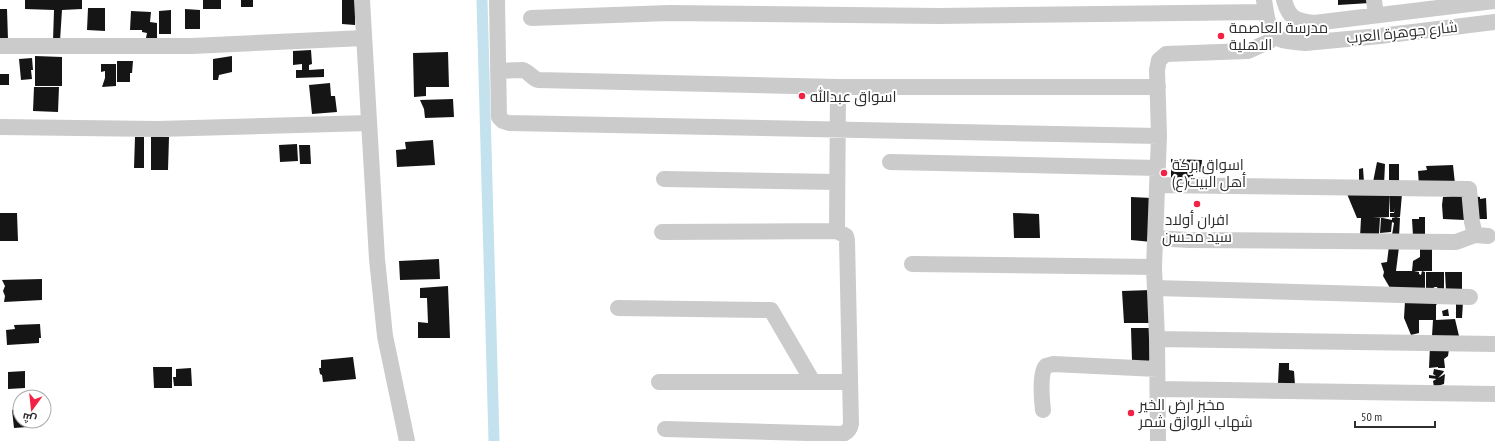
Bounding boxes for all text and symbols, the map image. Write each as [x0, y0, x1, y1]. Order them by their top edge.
street label: شارع جوهرة العرب [1345, 17, 1459, 49]
place label: مدرسة العاصمة الاهلية [1229, 18, 1328, 54]
marker: مدرسة العاصمة الاهلية [1216, 31, 1226, 41]
place label: اسواق عبدالله [810, 87, 896, 107]
marker: اسواق عبدالله [797, 91, 807, 101]
place label: اسواق بركة أهل البيت(ع) [1172, 155, 1246, 193]
marker: اسواق بركة أهل البيت(ع) [1159, 168, 1169, 178]
marker: افران أولاد سيد محسن [1192, 199, 1202, 209]
place label: افران أولاد سيد محسن [1162, 210, 1232, 247]
north arrow [12, 389, 52, 429]
place label: مخبز ارض الخير شهاب الروازق شمر [1138, 395, 1253, 432]
scale bar [1355, 403, 1435, 429]
marker: مخبز ارض الخير شهاب الروازق شمر [1126, 408, 1136, 418]
text: 50 m [1361, 409, 1382, 424]
text: ش [21, 410, 38, 427]

